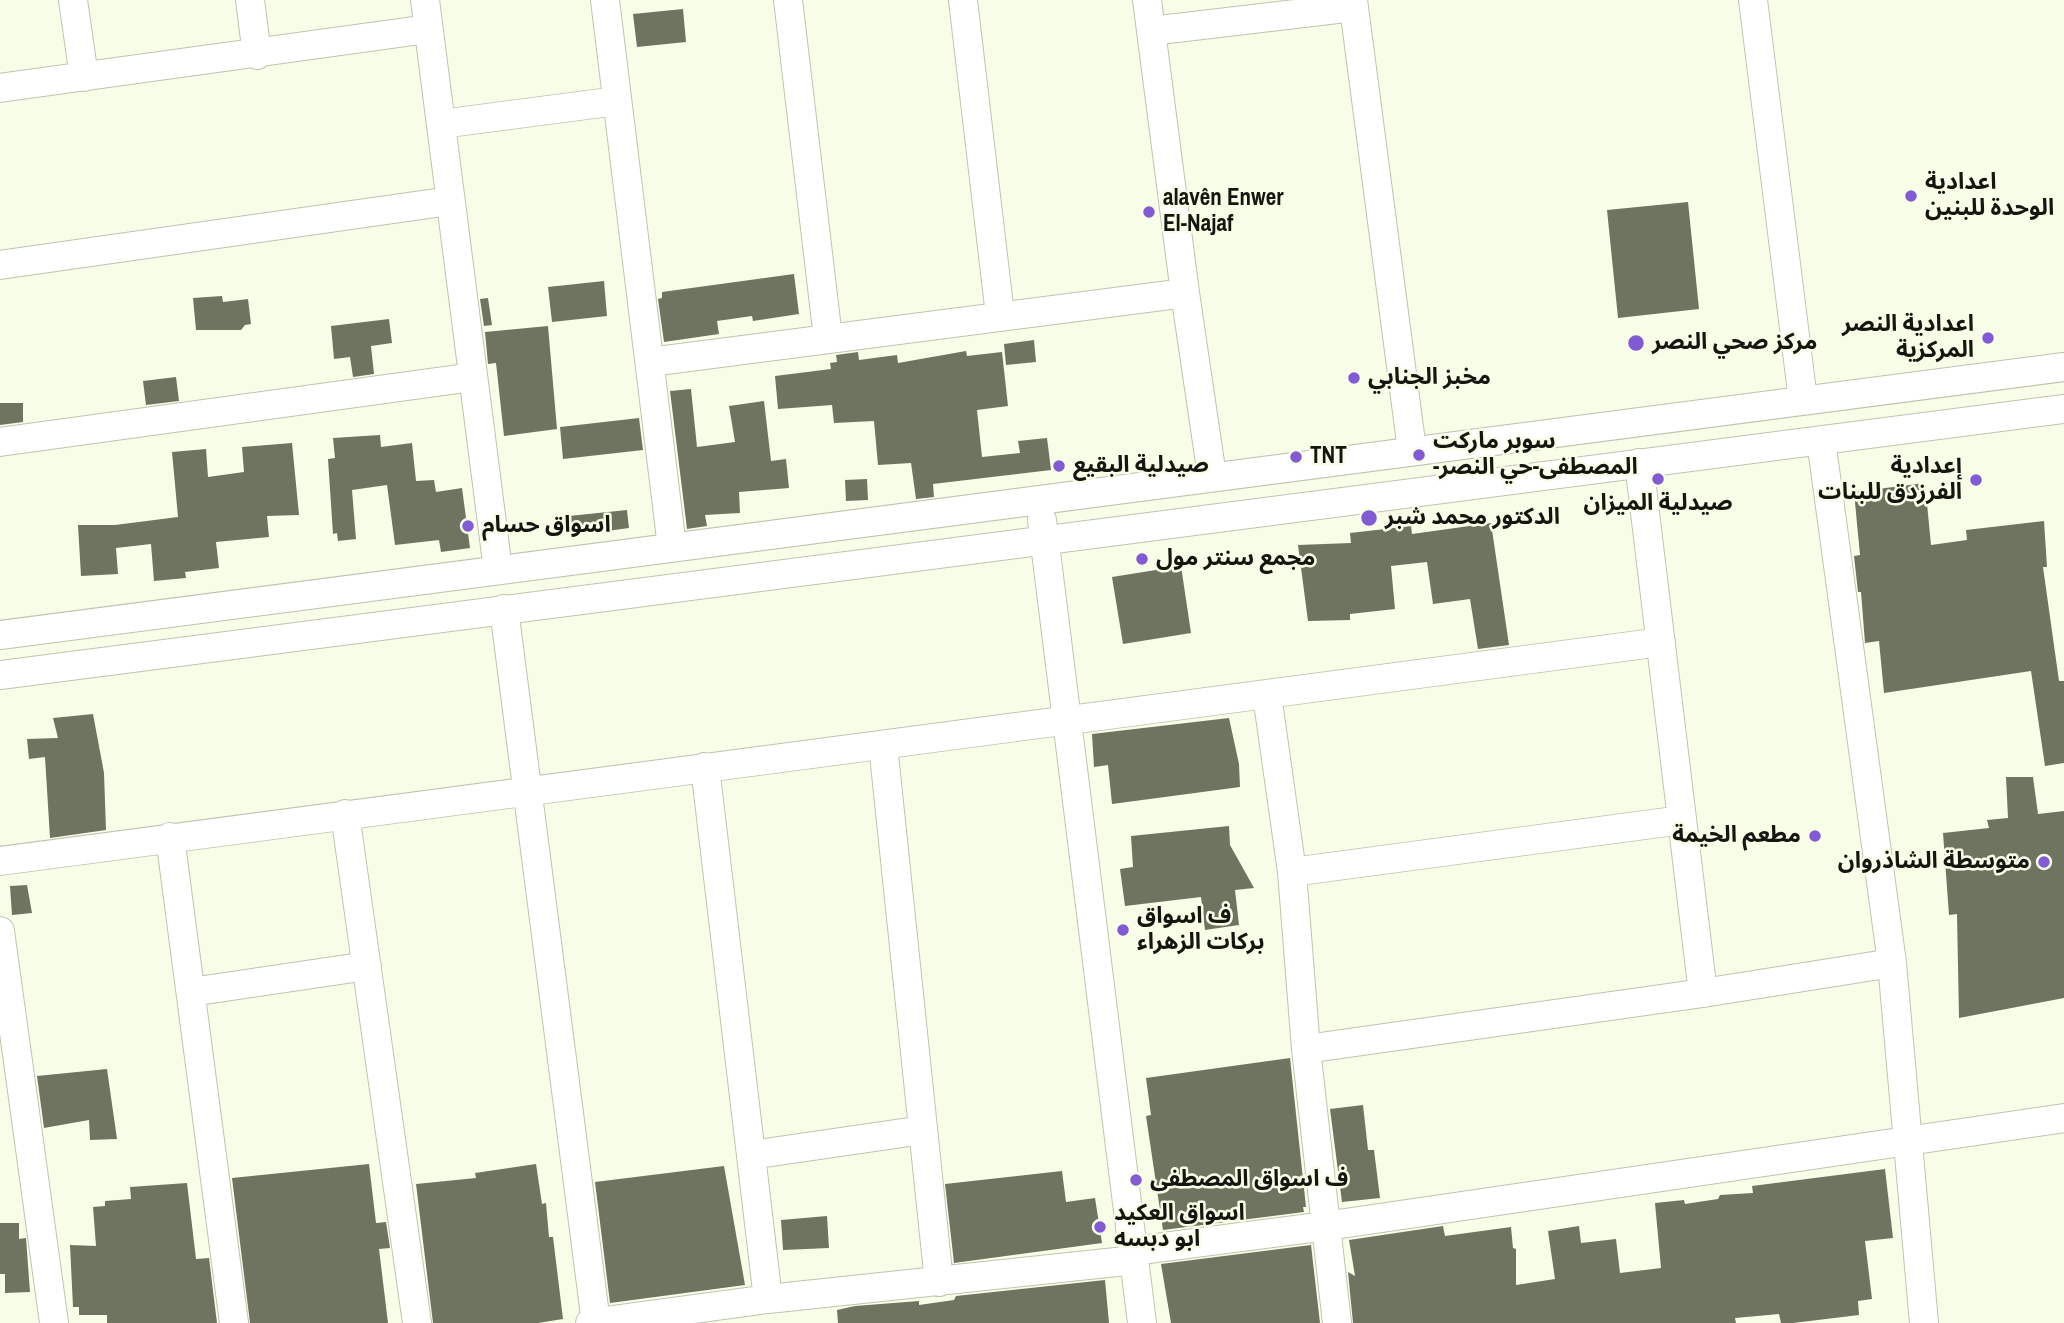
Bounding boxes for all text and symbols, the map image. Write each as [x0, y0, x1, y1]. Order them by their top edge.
place label: اعدادية الوحدة للبنين [1925, 169, 2054, 223]
place label: alavên Enwer El-Najaf [1163, 185, 1284, 239]
marker: اعدادية الوحدة للبنين [1903, 188, 1919, 204]
marker: alavên Enwer El-Najaf [1141, 204, 1157, 220]
place label: اعدادية النصر المركزية [1842, 311, 1974, 365]
place label: مركز صحي النصر [1652, 329, 1817, 357]
marker: اعدادية النصر المركزية [1980, 330, 1996, 346]
marker: مركز صحي النصر [1626, 333, 1646, 353]
place label: مخبز الجنابي [1368, 364, 1491, 392]
marker: مخبز الجنابي [1346, 370, 1362, 386]
place label: سوبر ماركت -المصطفى-حي النصر [1433, 428, 1638, 482]
place label: TNT [1310, 443, 1347, 471]
marker: سوبر ماركت -المصطفى-حي النصر [1411, 447, 1427, 463]
marker: TNT [1288, 449, 1304, 465]
place label: صيدلية البقيع [1073, 452, 1209, 480]
place label: إعدادية الفرزدق للبنات [1818, 453, 1962, 507]
marker: صيدلية البقيع [1051, 458, 1067, 474]
marker: صيدلية الميزان [1650, 471, 1666, 487]
marker: إعدادية الفرزدق للبنات [1968, 472, 1984, 488]
place label: صيدلية الميزان [1583, 490, 1733, 518]
place label: الدكتور محمد شبر [1385, 504, 1560, 532]
marker: الدكتور محمد شبر [1359, 508, 1379, 528]
place label: اسواق حسام [482, 512, 611, 540]
marker: اسواق حسام [460, 518, 476, 534]
place label: مجمع سنتر مول [1156, 545, 1315, 573]
marker: مجمع سنتر مول [1134, 551, 1150, 567]
place label: مطعم الخيمة [1672, 822, 1801, 850]
marker: مطعم الخيمة [1807, 828, 1823, 844]
place label: متوسطة الشاذروان [1838, 848, 2030, 876]
marker: متوسطة الشاذروان [2036, 854, 2052, 870]
place label: ف اسواق بركات الزهراء [1137, 903, 1264, 957]
marker: ف اسواق بركات الزهراء [1115, 922, 1131, 938]
place label: ف اسواق المصطفى [1150, 1166, 1348, 1194]
marker: ف اسواق المصطفى [1128, 1172, 1144, 1188]
place label: اسواق العكيد ابو دبسه [1114, 1200, 1245, 1254]
marker: اسواق العكيد ابو دبسه [1092, 1219, 1108, 1235]

